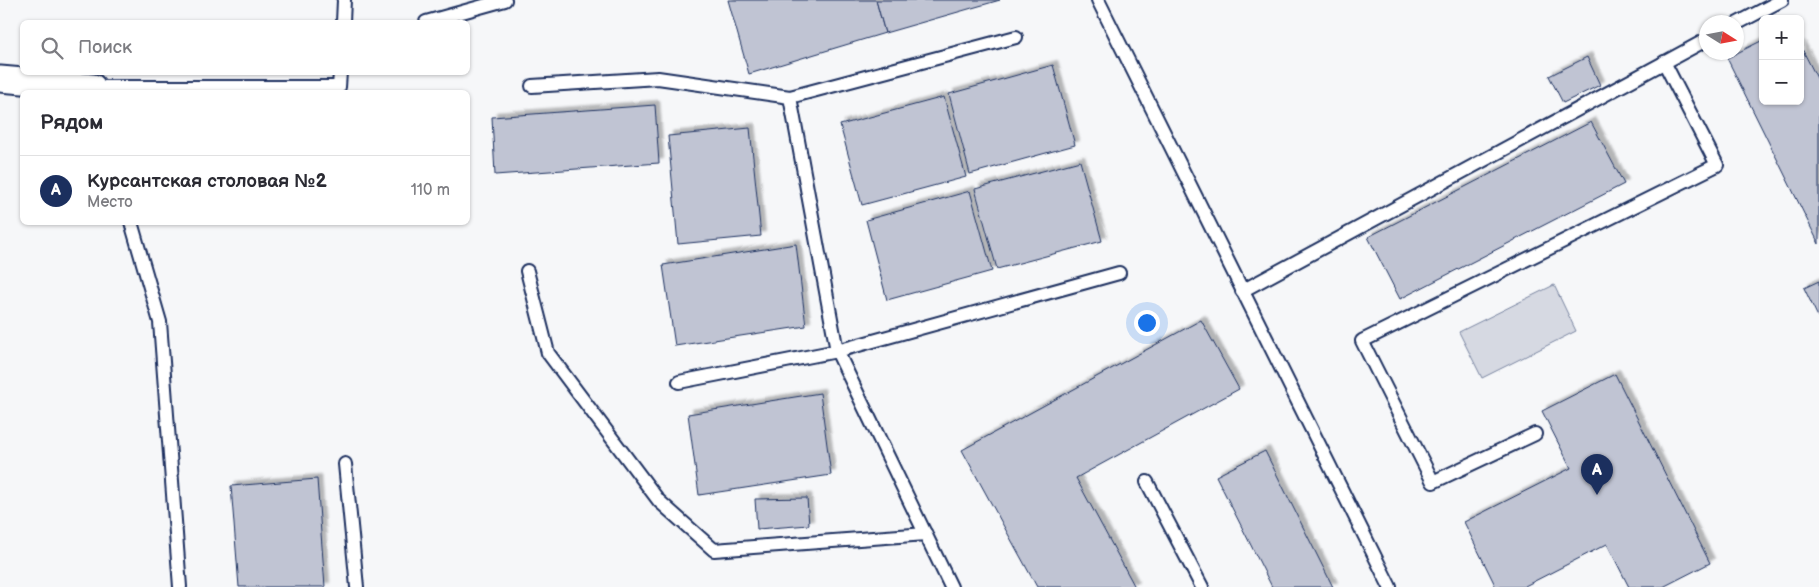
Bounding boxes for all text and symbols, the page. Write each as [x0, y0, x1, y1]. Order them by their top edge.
north arrow [1699, 15, 1744, 60]
map controls [1759, 15, 1804, 105]
button: + [1759, 15, 1804, 60]
search box [20, 20, 470, 75]
icon: search [38, 34, 66, 62]
text: Поиск [78, 36, 132, 59]
button: − [1759, 60, 1804, 105]
text: Рядом [40, 110, 103, 135]
text: Курсантская столовая №2 [87, 170, 327, 193]
text: A [51, 181, 61, 200]
text: 110 m [411, 181, 450, 200]
text: Место [87, 193, 133, 212]
your location [1134, 310, 1160, 336]
pin: A [1581, 454, 1613, 495]

